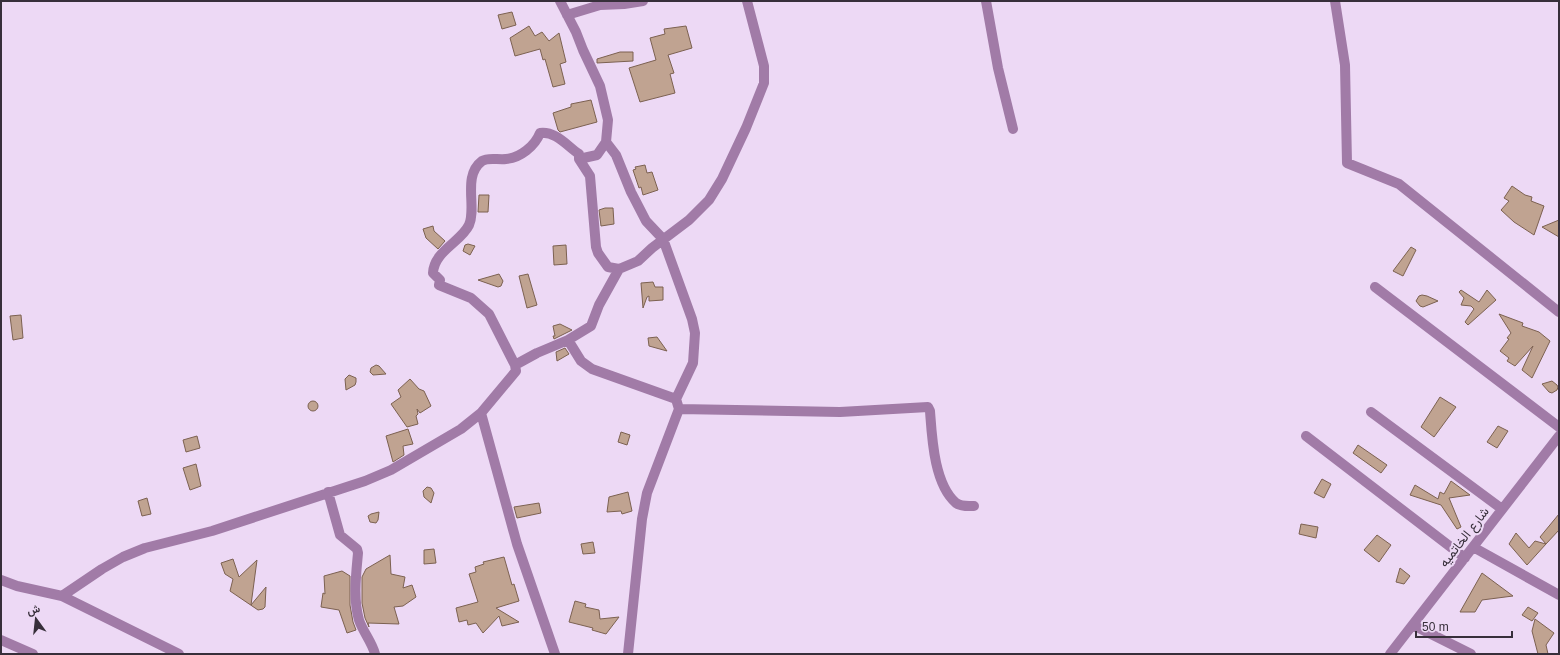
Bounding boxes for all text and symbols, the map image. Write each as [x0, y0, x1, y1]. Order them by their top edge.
street label: شارع الخاتميه [1436, 504, 1494, 571]
north arrow [16, 599, 56, 639]
text: ش [25, 602, 42, 618]
scale bar [1416, 613, 1512, 639]
text: 50 m [1422, 620, 1449, 634]

